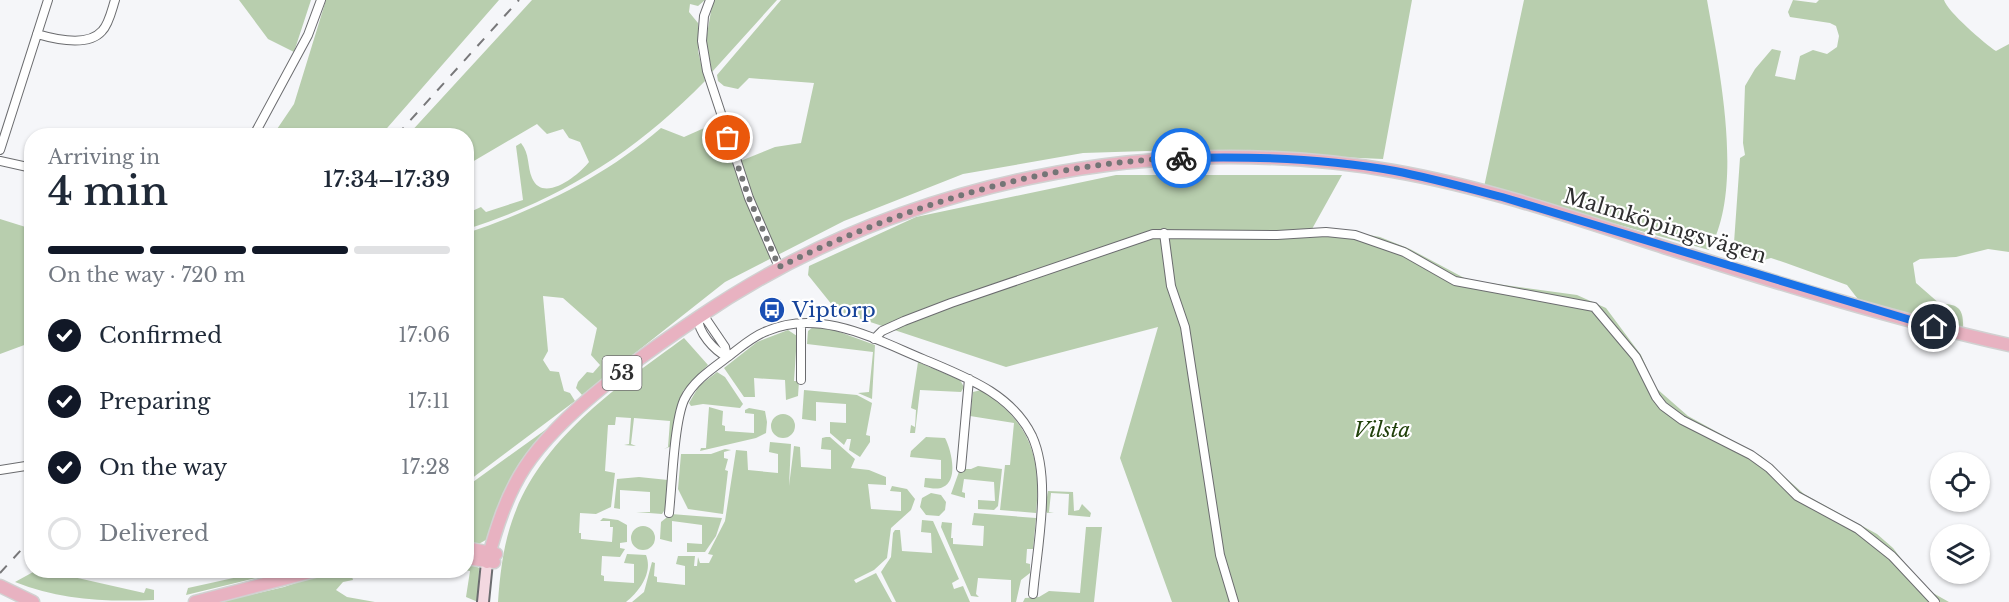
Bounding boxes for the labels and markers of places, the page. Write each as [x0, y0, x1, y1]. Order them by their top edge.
pin [702, 112, 753, 163]
bus stop icon: Viptorp [757, 295, 787, 325]
place label: Viptorp [791, 297, 876, 323]
pin [1908, 301, 1959, 352]

